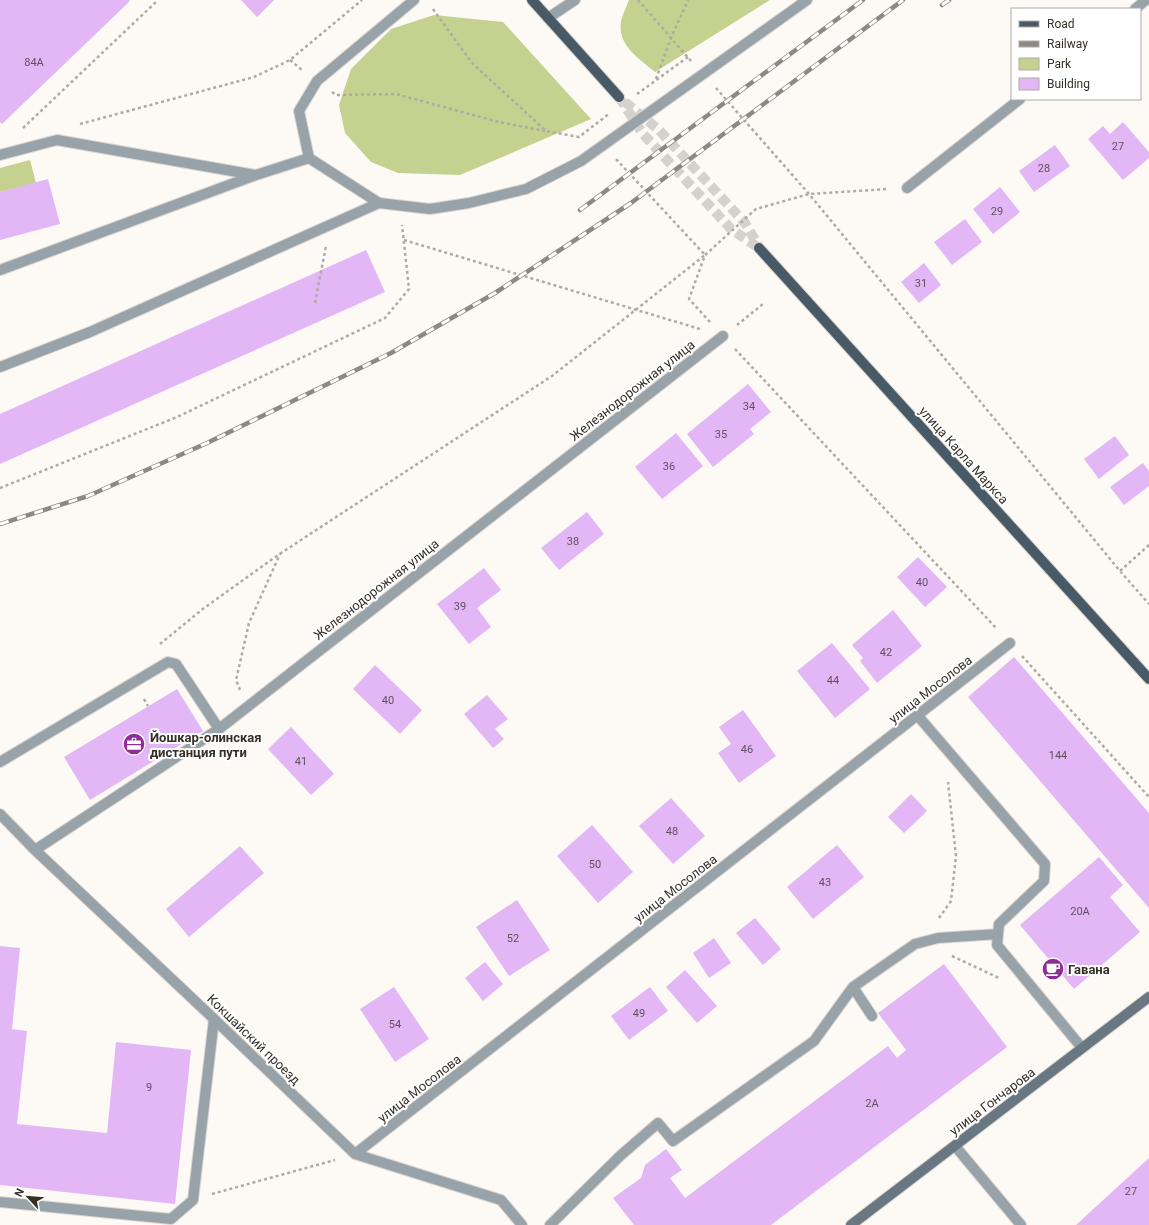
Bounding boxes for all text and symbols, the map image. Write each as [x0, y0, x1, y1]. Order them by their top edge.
legend [1011, 8, 1141, 100]
text: Road [1047, 17, 1075, 31]
text: Railway [1047, 37, 1088, 51]
house number: 84А [24, 56, 45, 69]
text: Park [1047, 57, 1072, 71]
text: Building [1047, 77, 1090, 91]
house number: 27 [1112, 140, 1124, 153]
house number: 28 [1038, 162, 1050, 175]
house number: 29 [991, 205, 1003, 218]
house number: 31 [915, 277, 927, 290]
street label: Железнодорожная улица [567, 337, 698, 444]
house number: 34 [743, 400, 755, 413]
street label: улица Карла Маркса [916, 404, 1011, 507]
house number: 35 [715, 428, 727, 441]
house number: 36 [663, 460, 675, 473]
house number: 38 [567, 535, 579, 548]
street label: Железнодорожная улица [311, 536, 442, 643]
house number: 40 [916, 576, 928, 589]
house number: 39 [454, 600, 466, 613]
house number: 42 [880, 646, 892, 659]
street label: улица Мосолова [886, 652, 975, 726]
house number: 44 [827, 674, 839, 687]
house number: 40 [382, 694, 394, 707]
place label: Йошкар-олинская дистанция пути [150, 730, 262, 760]
office icon: Йошкар-олинская дистанция пути [121, 731, 147, 757]
house number: 46 [741, 743, 753, 756]
house number: 144 [1049, 749, 1067, 762]
house number: 41 [295, 755, 307, 768]
house number: 48 [666, 825, 678, 838]
street label: улица Мосолова [631, 851, 720, 925]
house number: 50 [589, 858, 601, 871]
house number: 43 [819, 876, 831, 889]
house number: 20А [1070, 905, 1091, 918]
house number: 52 [507, 932, 519, 945]
cafe icon: Гавана [1040, 956, 1066, 982]
place label: Гавана [1068, 962, 1110, 977]
street label: Кокшайский проезд [204, 991, 303, 1088]
house number: 49 [633, 1007, 645, 1020]
house number: 54 [389, 1018, 401, 1031]
street label: улица Мосолова [375, 1051, 464, 1125]
street label: улица Гончарова [947, 1064, 1038, 1138]
house number: 9 [146, 1081, 152, 1094]
house number: 2А [865, 1097, 880, 1110]
north arrow [8, 1177, 48, 1217]
house number: 27 [1125, 1185, 1137, 1198]
text: N [12, 1186, 27, 1199]

